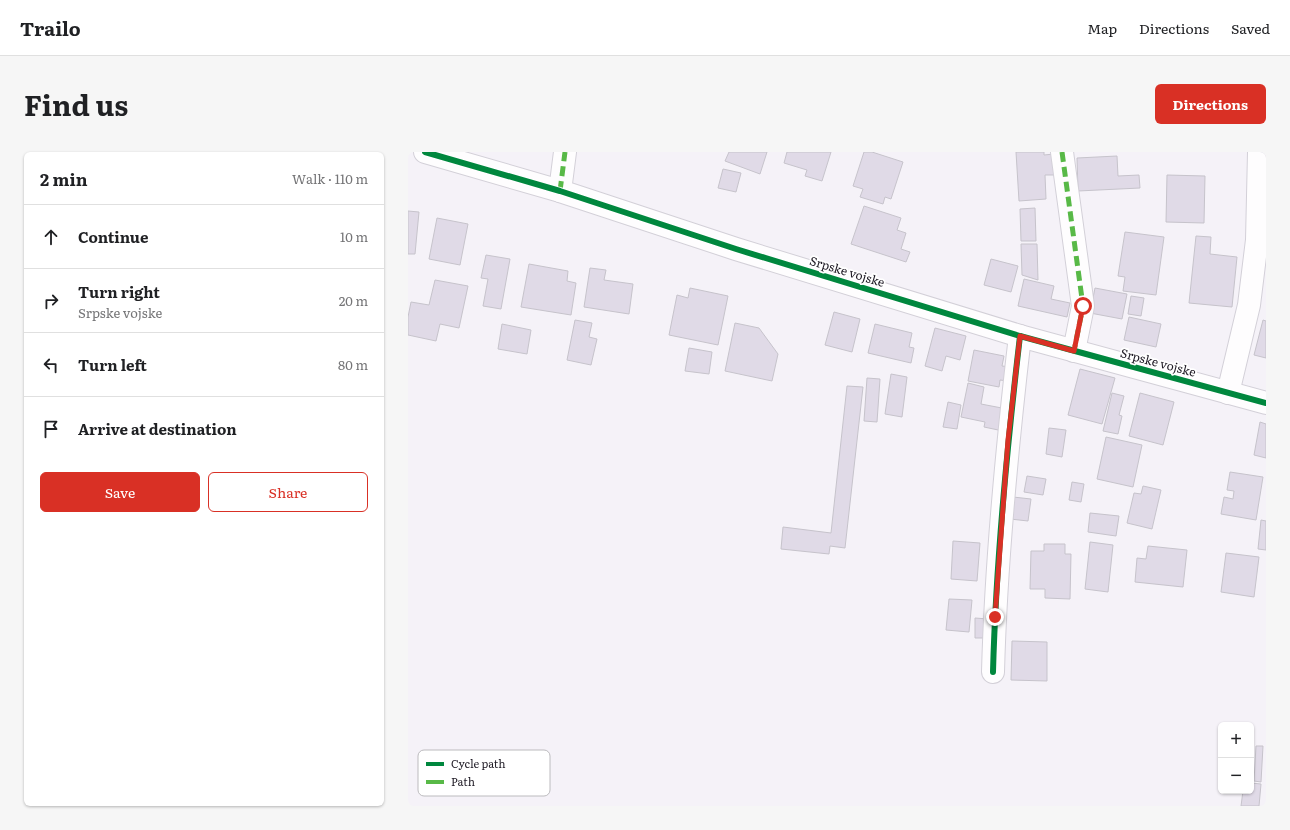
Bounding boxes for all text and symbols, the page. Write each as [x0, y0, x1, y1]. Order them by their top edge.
text: Trailo [20, 14, 81, 42]
text: Map [1087, 18, 1117, 38]
text: Directions [1139, 18, 1209, 38]
text: Saved [1231, 18, 1270, 38]
text: Find us [24, 83, 128, 125]
button: Directions [1155, 84, 1266, 124]
text: 2 min [40, 166, 88, 191]
text: Walk · 110 m [292, 169, 368, 188]
text: Continue [78, 225, 148, 248]
icon: ahead [40, 226, 62, 248]
text: 10 m [340, 227, 368, 246]
street label: Srpske vojske [808, 251, 887, 291]
text: Turn right [78, 280, 160, 303]
icon: right [40, 290, 62, 312]
text: 20 m [339, 291, 368, 310]
route start [1074, 297, 1092, 315]
text: Srpske vojske [78, 303, 162, 322]
street label: Srpske vojske [1118, 343, 1198, 381]
text: Turn left [78, 353, 147, 376]
icon: left [40, 354, 62, 376]
text: 80 m [338, 355, 368, 374]
text: Arrive at destination [78, 417, 237, 440]
icon: arrive [40, 418, 62, 440]
button: Save [40, 472, 200, 512]
button: Share [208, 472, 368, 512]
route end [986, 608, 1004, 626]
map controls [1218, 722, 1254, 794]
button: + [1218, 722, 1254, 758]
legend [418, 750, 550, 796]
text: Cycle path [451, 755, 506, 771]
button: − [1218, 758, 1254, 794]
text: Path [451, 773, 475, 789]

